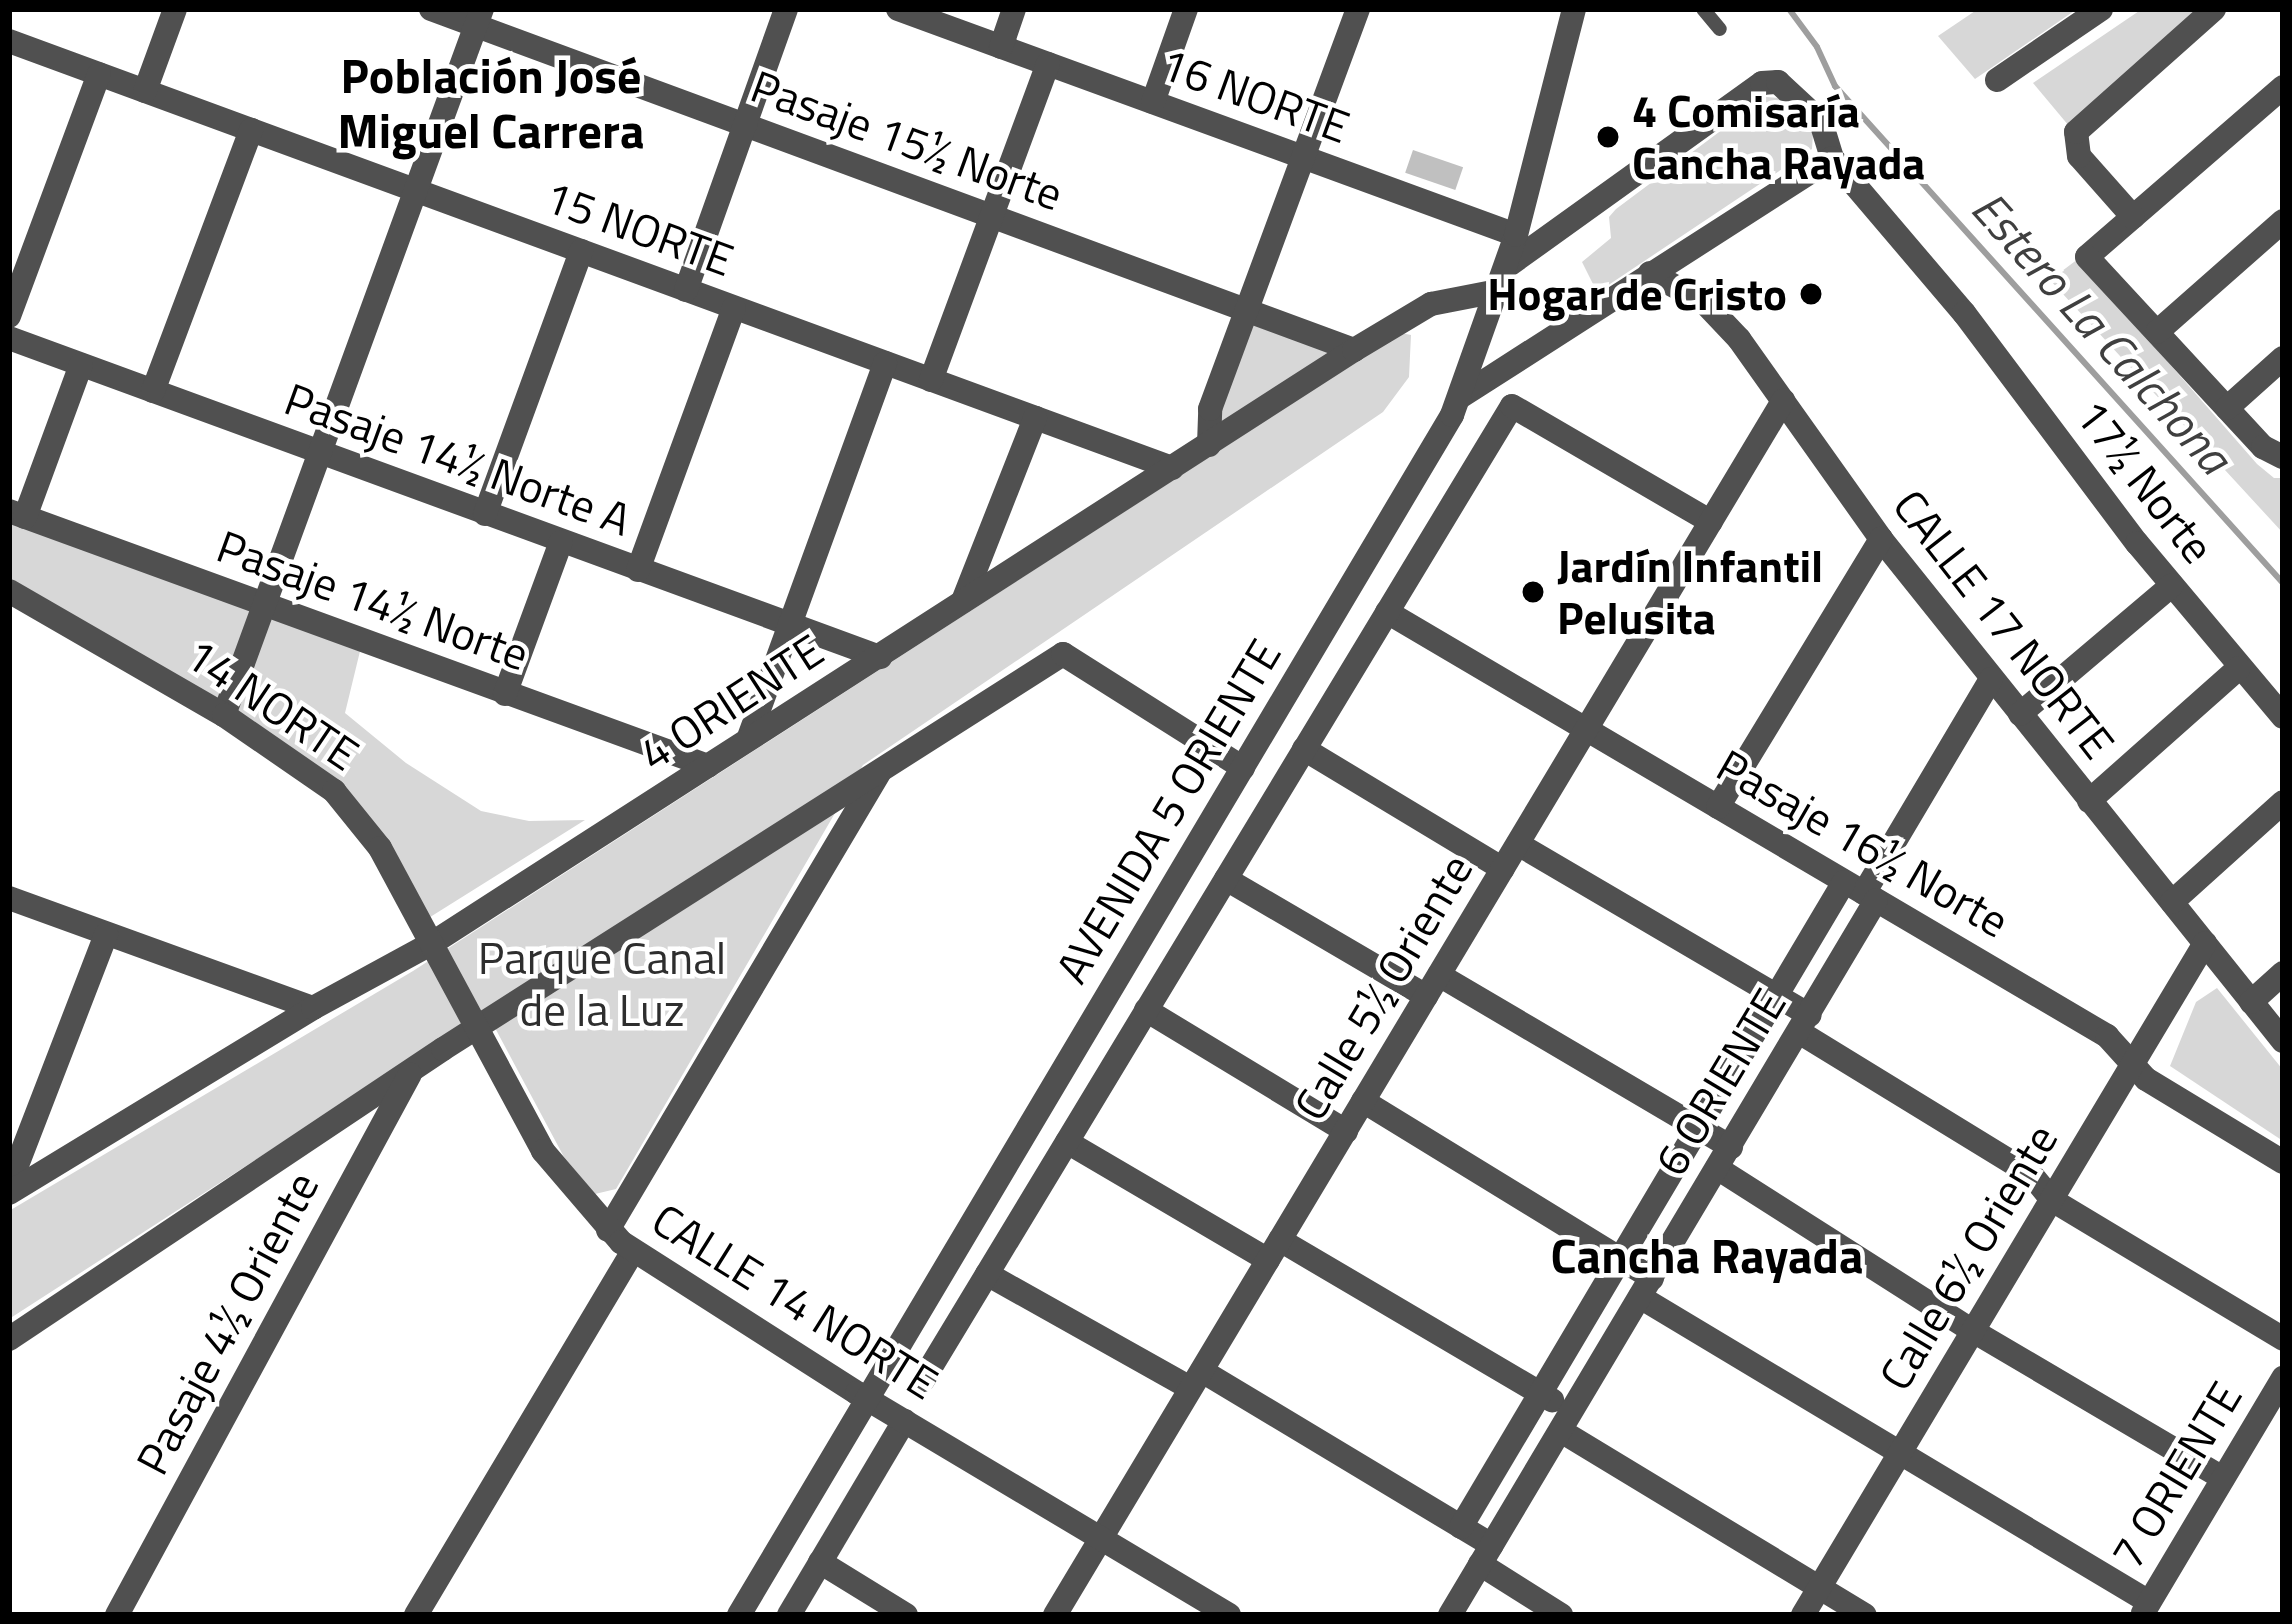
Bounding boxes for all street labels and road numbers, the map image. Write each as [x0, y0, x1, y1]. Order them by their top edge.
street label: 16 NORTE [1154, 36, 1356, 154]
street label: Pasaje 15½ Norte [744, 59, 1070, 221]
street label: 15 NORTE [538, 169, 740, 287]
street label: Pasaje 14½ Norte A [278, 371, 638, 547]
street label: 17½ Norte [2065, 389, 2225, 573]
street label: CALLE 17 NORTE [1883, 479, 2125, 769]
street label: Pasaje 14½ Norte [210, 519, 536, 681]
street label: 4 ORIENTE [629, 623, 833, 781]
street label: 14 NORTE [176, 627, 368, 781]
street label: AVENIDA 5 ORIENTE [1044, 630, 1292, 992]
street label: Pasaje 16½ Norte [1708, 738, 2018, 948]
street label: Calle 5½ Oriente [1283, 845, 1483, 1129]
street label: 6 ORIENTE [1643, 979, 1797, 1185]
street label: Calle 6½ Oriente [1868, 1115, 2068, 1399]
street label: Pasaje 4½ Oriente [125, 1163, 329, 1483]
street label: CALLE 14 NORTE [643, 1192, 947, 1410]
street label: 7 ORIENTE [2099, 1372, 2253, 1578]

